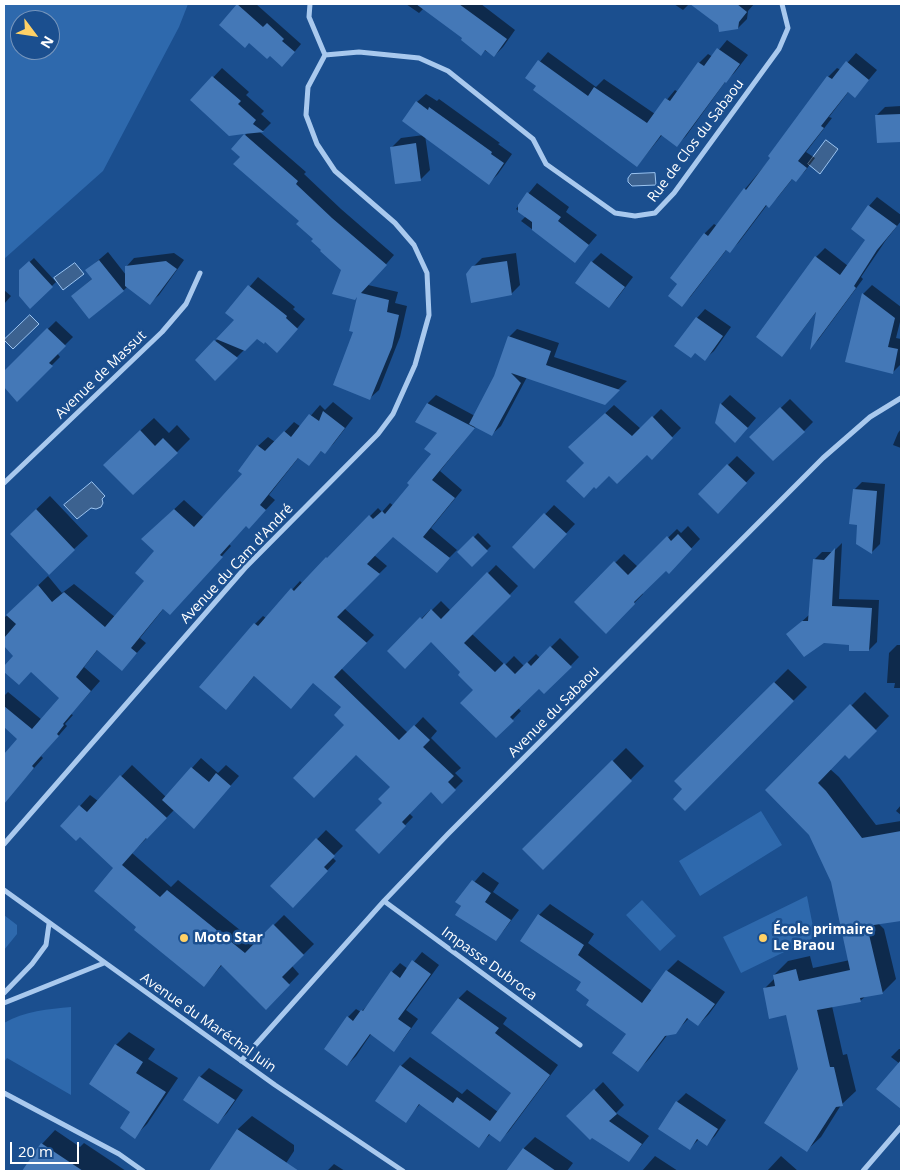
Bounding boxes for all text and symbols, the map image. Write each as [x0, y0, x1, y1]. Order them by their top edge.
north arrow [10, 10, 60, 60]
text: N [36, 33, 59, 52]
street label: Rue de Clos du Sabaou [644, 76, 748, 206]
street label: Avenue de Massut [52, 327, 150, 423]
street label: Avenue du Cam d'André [177, 501, 297, 627]
street label: Avenue du Sabaou [505, 663, 603, 761]
place label: École primaire Le Braou [773, 922, 873, 954]
street label: Impasse Dubroca [438, 924, 540, 1004]
place label: Moto Star [194, 930, 263, 946]
marker: Moto Star [178, 932, 190, 944]
marker: École primaire Le Braou [757, 932, 769, 944]
street label: Avenue du Maréchal Juin [137, 970, 279, 1076]
scale bar [12, 1132, 81, 1164]
text: 20 m [18, 1141, 53, 1161]

